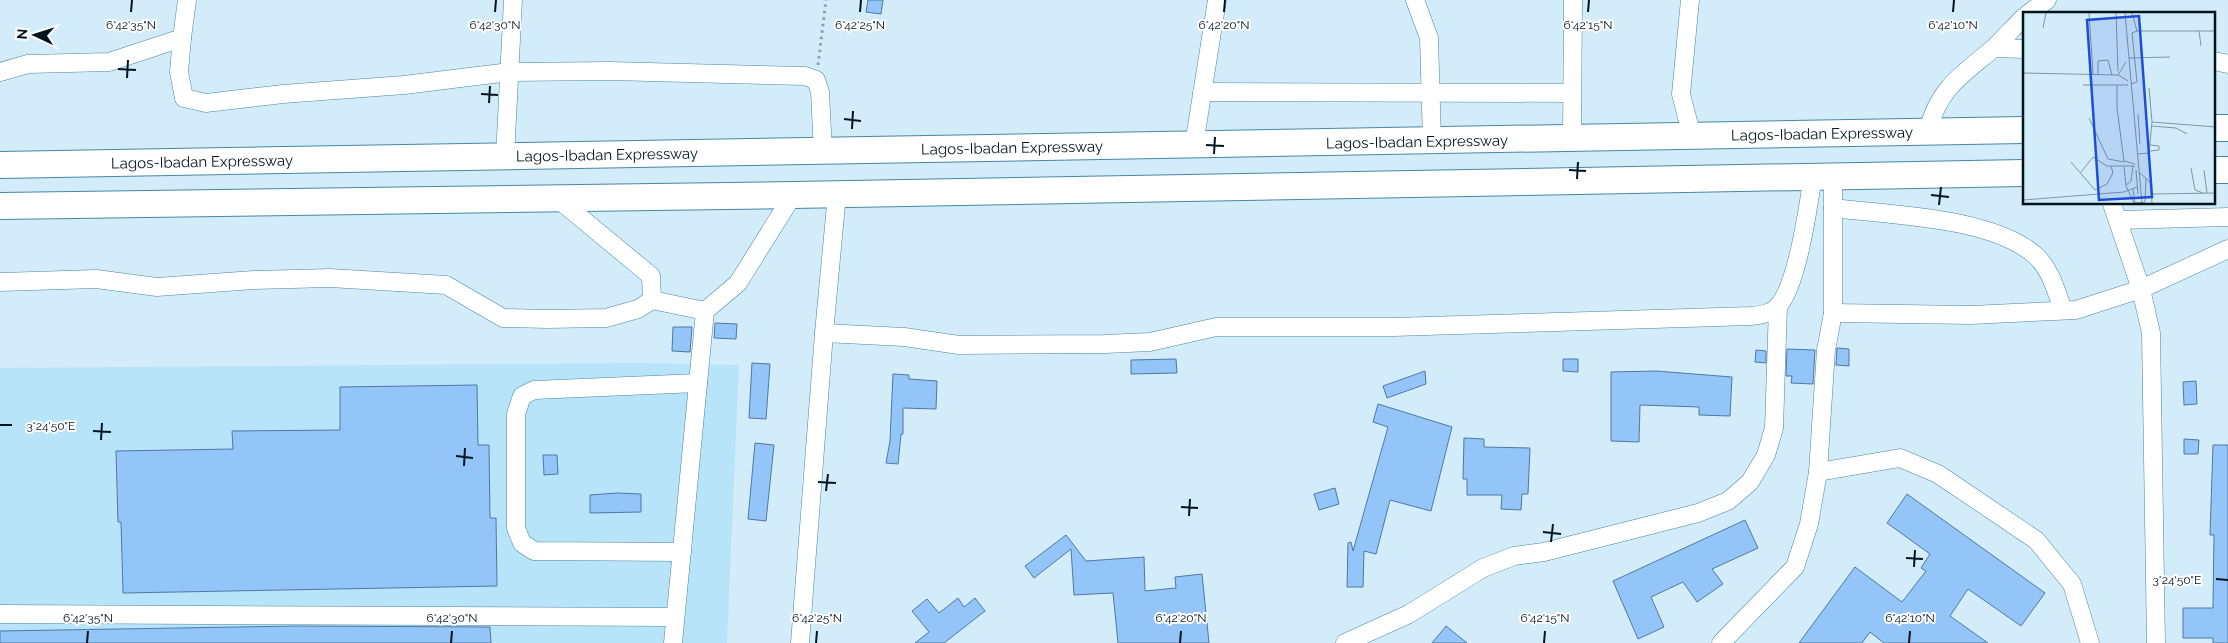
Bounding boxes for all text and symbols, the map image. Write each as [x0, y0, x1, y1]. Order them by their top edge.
north arrow [10, 10, 60, 60]
inset map [2023, 12, 2216, 205]
text: 6°42'35"N [106, 18, 156, 32]
text: 6°42'30"N [470, 18, 520, 32]
text: 6°42'25"N [835, 18, 885, 32]
text: 6°42'20"N [1199, 18, 1249, 32]
text: 6°42'15"N [1564, 18, 1612, 32]
text: 6°42'10"N [1928, 18, 1978, 32]
text: N [14, 28, 30, 40]
street label: Lagos-Ibadan Expressway [1731, 123, 1913, 145]
street label: Lagos-Ibadan Expressway [1326, 131, 1508, 153]
street label: Lagos-Ibadan Expressway [921, 137, 1103, 159]
street label: Lagos-Ibadan Expressway [516, 144, 698, 166]
street label: Lagos-Ibadan Expressway [111, 151, 293, 173]
text: 3°24'50"E [27, 419, 75, 433]
text: 3°24'50"E [2153, 573, 2201, 587]
text: 6°42'35"N [63, 611, 113, 625]
text: 6°42'30"N [427, 611, 477, 625]
text: 6°42'25"N [792, 611, 842, 625]
text: 6°42'20"N [1156, 611, 1206, 625]
text: 6°42'15"N [1521, 611, 1569, 625]
text: 6°42'10"N [1885, 611, 1935, 625]

